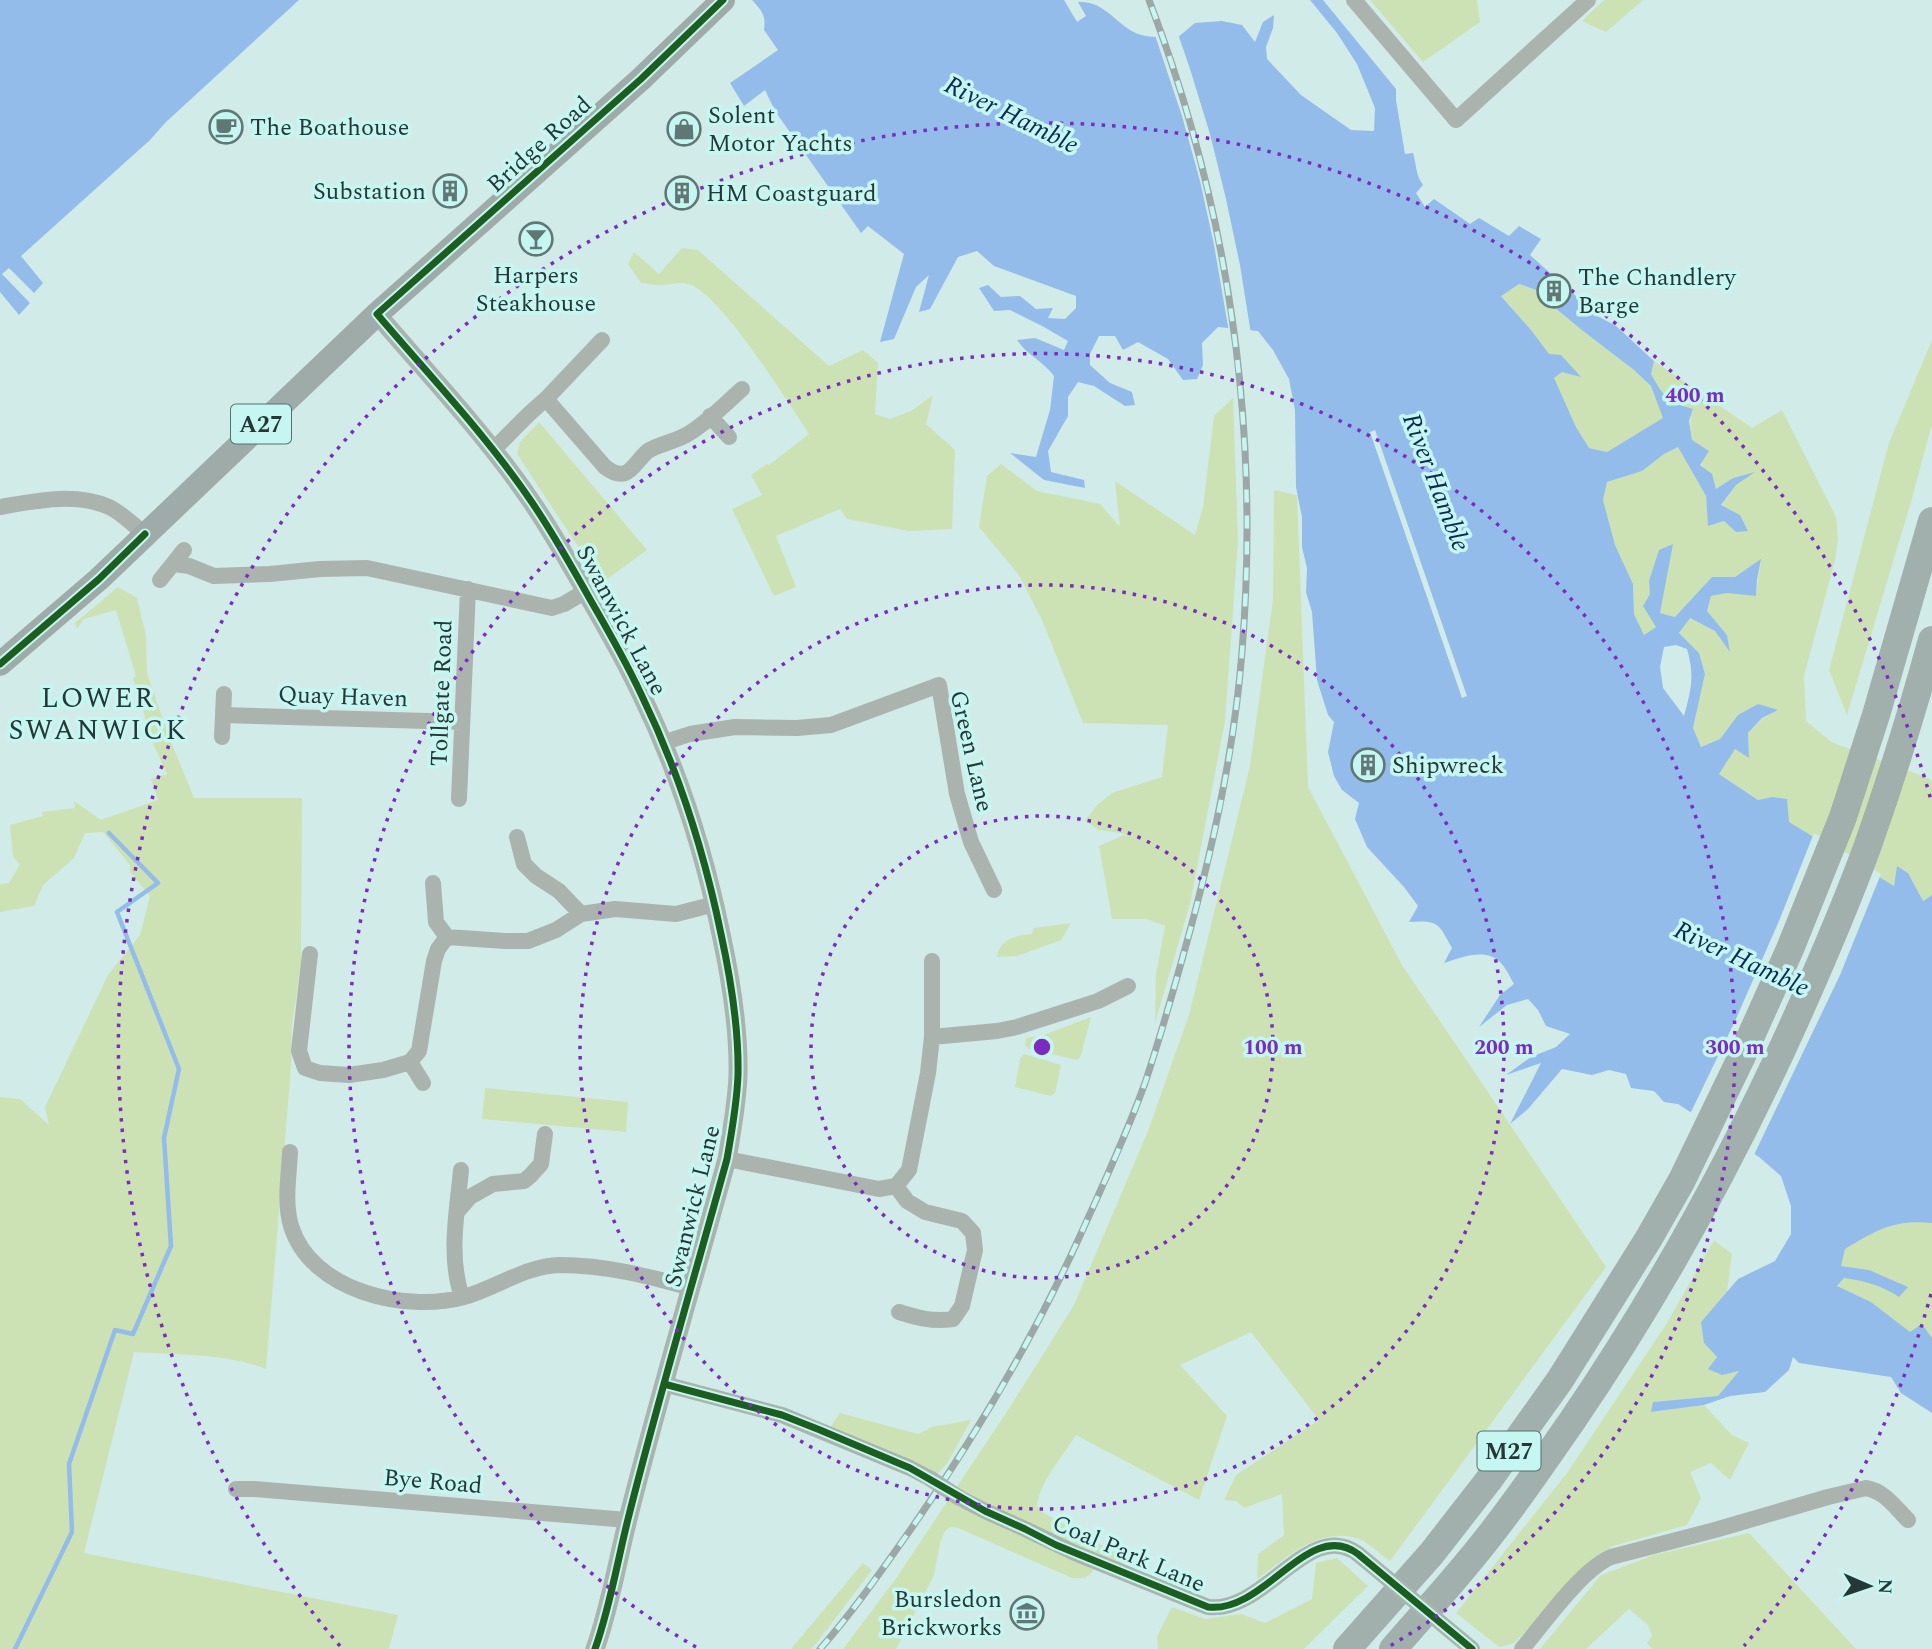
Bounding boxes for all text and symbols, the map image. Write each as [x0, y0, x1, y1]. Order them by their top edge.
water label: River Hamble [937, 65, 1086, 165]
street label: Bridge Road [479, 88, 600, 202]
place label: Solent Motor Yachts [708, 98, 853, 162]
cafe icon: The Boathouse [207, 108, 245, 146]
place label: The Boathouse [250, 110, 409, 146]
shop icon: Solent Motor Yachts [665, 110, 703, 148]
building icon: Substation [431, 172, 469, 210]
place label: Substation [313, 174, 426, 210]
building icon: HM Coastguard [663, 174, 701, 212]
place label: HM Coastguard [706, 176, 877, 212]
bar icon: Harpers Steakhouse [517, 220, 555, 258]
place label: Harpers Steakhouse [476, 258, 596, 322]
place label: The Chandlery Barge [1578, 260, 1737, 324]
building icon: The Chandlery Barge [1535, 272, 1573, 310]
text: 400 m [1665, 380, 1725, 412]
road number: A27 [231, 404, 291, 444]
water label: River Hamble [1391, 407, 1481, 557]
street label: Swanwick Lane [566, 539, 676, 702]
street label: Tollgate Road [421, 619, 463, 767]
district label: LOWER SWANWICK [8, 677, 188, 752]
street label: Quay Haven [277, 677, 409, 717]
street label: Green Lane [940, 687, 1002, 816]
building icon: Shipwreck [1349, 746, 1387, 784]
place label: Shipwreck [1392, 748, 1504, 784]
water label: River Hamble [1667, 910, 1816, 1008]
text: 100 m [1243, 1032, 1303, 1064]
text: 200 m [1474, 1032, 1534, 1064]
text: 300 m [1705, 1032, 1765, 1064]
centre of rings [1030, 1035, 1054, 1059]
street label: Swanwick Lane [655, 1121, 730, 1291]
road number: M27 [1478, 1432, 1540, 1470]
street label: Bye Road [382, 1460, 484, 1504]
street label: Coal Park Lane [1046, 1505, 1211, 1602]
north arrow [1834, 1551, 1904, 1621]
text: N [1870, 1578, 1899, 1595]
place label: Bursledon Brickworks [880, 1582, 1002, 1646]
museum icon: Bursledon Brickworks [1008, 1594, 1046, 1632]

